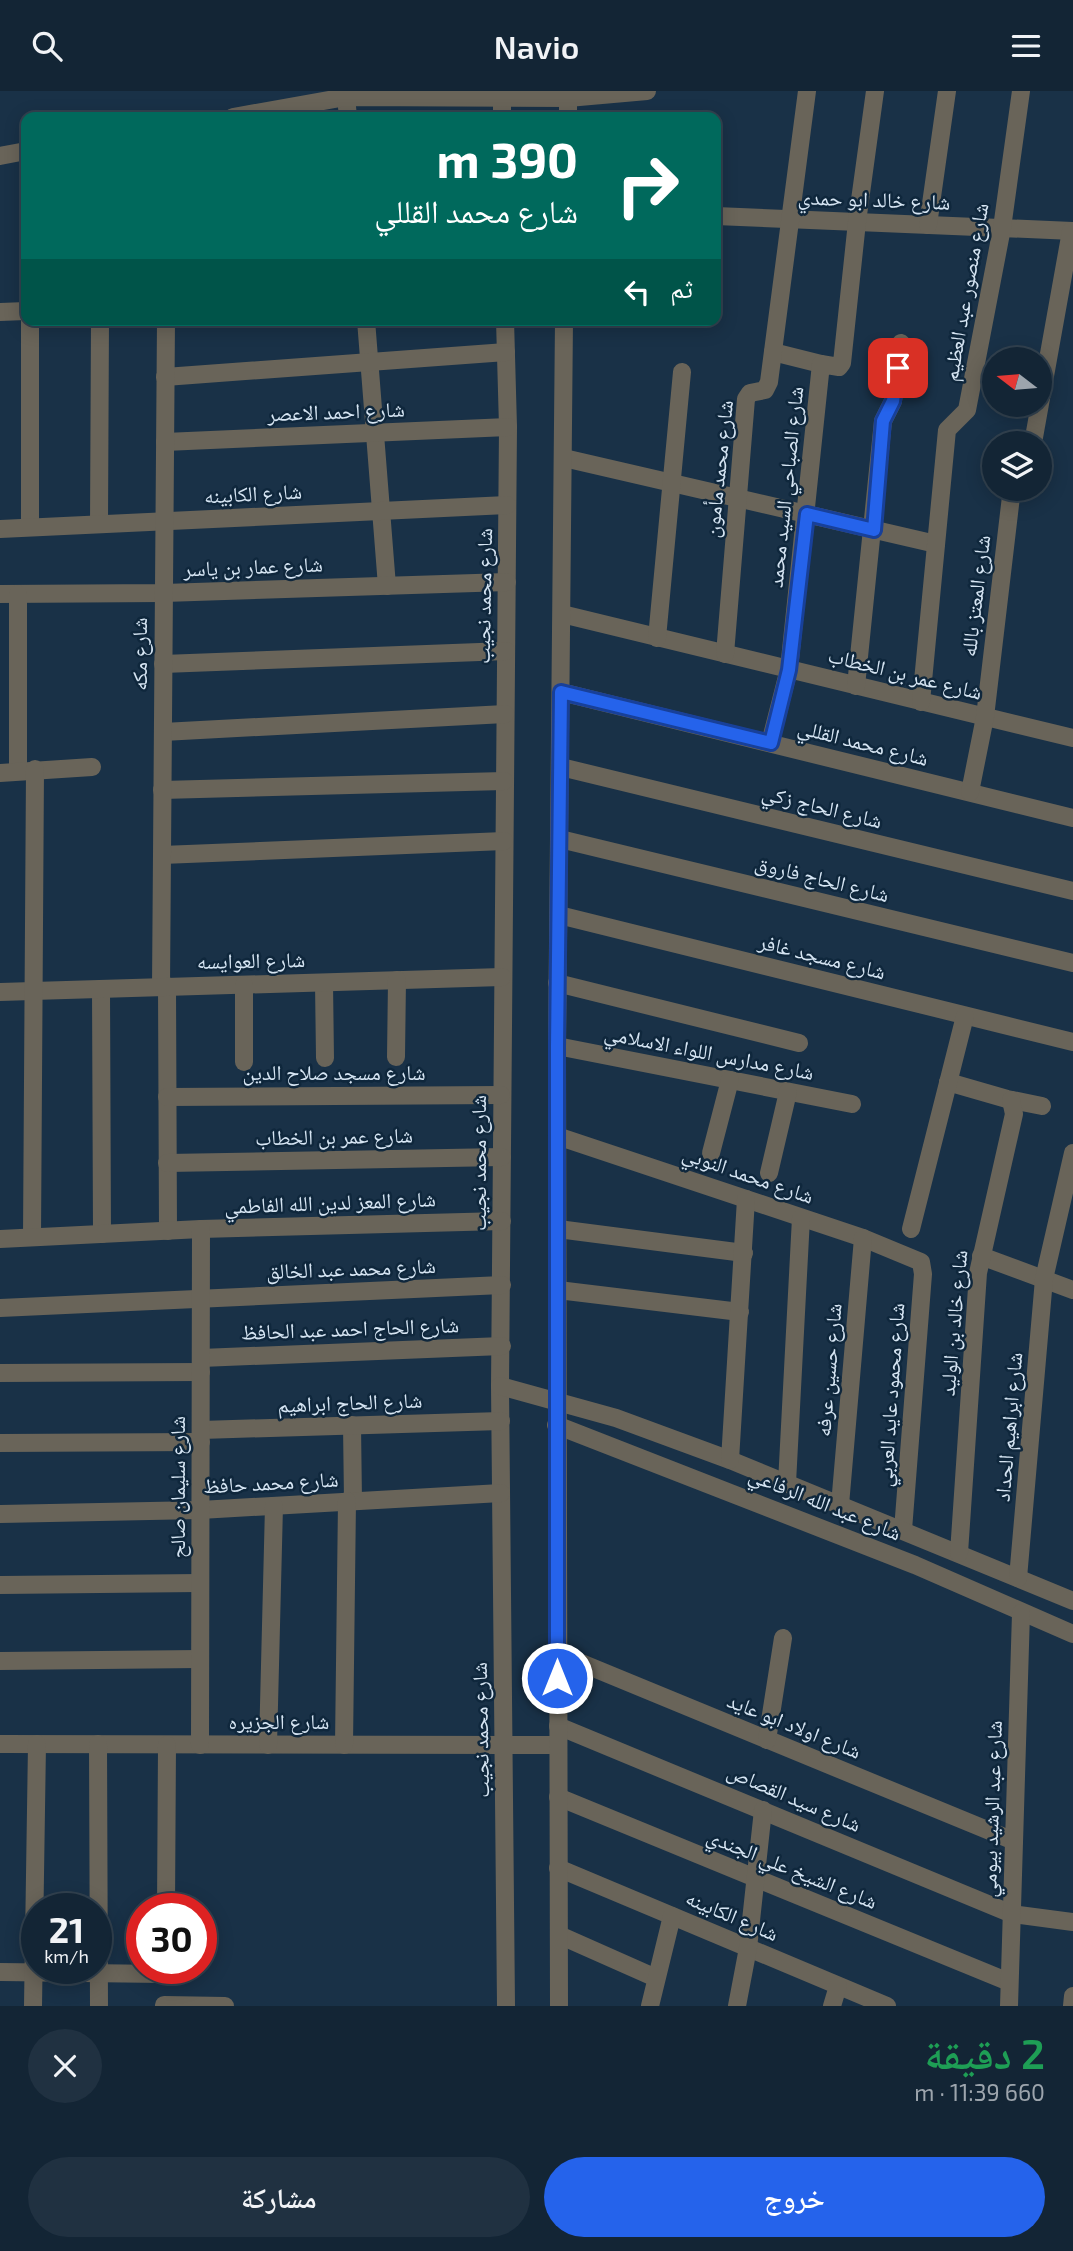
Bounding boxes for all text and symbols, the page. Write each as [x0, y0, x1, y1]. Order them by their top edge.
icon: search [28, 27, 66, 65]
text: Navio [494, 27, 579, 65]
icon: menu [1007, 27, 1045, 65]
text: 390 m [437, 129, 578, 188]
icon: right [602, 140, 693, 231]
street label: شارع خالد ابو حمدي [797, 183, 951, 219]
text: شارع محمد القللي [374, 191, 578, 229]
street label: شارع منصور عبد العظيم [937, 201, 995, 383]
text: ثم [670, 272, 693, 303]
icon: left [618, 273, 656, 311]
pin [868, 338, 928, 398]
north arrow [982, 347, 1052, 417]
map controls [982, 347, 1052, 501]
icon: arrive [879, 349, 917, 387]
street label: شارع الصباحي السيد محمد [762, 385, 813, 589]
street label: شارع احمد الاعصر [266, 396, 405, 427]
street label: شارع محمد مأمون [698, 399, 739, 539]
button: layers [982, 431, 1052, 501]
street label: شارع الكابينه [203, 477, 303, 510]
street label: شارع محمد نجيب [469, 528, 498, 664]
street label: شارع المعتز بالله [955, 534, 996, 658]
street label: شارع عمار بن ياسر [182, 551, 323, 582]
street label: شارع مكه [126, 617, 153, 691]
street label: شارع عمر بن الخطاب [825, 641, 985, 706]
street label: شارع محمد القللي [794, 713, 931, 775]
street label: شارع الحاج زكي [759, 779, 885, 838]
street label: شارع الحاج فاروق [752, 849, 892, 908]
street label: شارع مسجد غافر [755, 927, 888, 985]
street label: شارع العوايسه [197, 946, 305, 975]
street label: شارع مدارس اللواء الاسلامي [601, 1019, 816, 1089]
street label: شارع مسجد صلاح الدين [243, 1059, 425, 1086]
street label: شارع محمد نجيب [465, 1095, 492, 1231]
street label: شارع عمر بن الخطاب [255, 1122, 413, 1151]
street label: شارع محمد النوبي [678, 1139, 817, 1213]
street label: شارع المعز لدين الله الفاطمي [224, 1185, 436, 1223]
street label: شارع خالد بن الوليد [934, 1249, 973, 1397]
street label: شارع محمد عبد الخالق [266, 1252, 436, 1285]
street label: شارع حسين عرفه [809, 1302, 848, 1438]
street label: شارع محمود عايد العربي [871, 1302, 914, 1488]
street label: شارع الحاج احمد عبد الحافظ [240, 1311, 460, 1346]
street label: شارع ابراهيم الحداد [989, 1351, 1029, 1503]
street label: شارع الحاج ابراهيم [277, 1386, 423, 1420]
street label: شارع سليمان صالح [164, 1416, 191, 1558]
street label: شارع عبد الله الرفاعي [744, 1461, 905, 1549]
street label: شارع محمد حافظ [203, 1465, 339, 1500]
position arrow [520, 1641, 594, 1715]
street label: شارع محمد نجيب [466, 1662, 495, 1798]
street label: شارع اولاد ابو عايد [723, 1686, 865, 1765]
street label: شارع الجزيره [229, 1708, 329, 1735]
street label: شارع عبد الرشيد بيومي [975, 1720, 1011, 1898]
street label: شارع سيد القصاص [723, 1757, 865, 1838]
street label: شارع الشيخ علي الجندي [702, 1822, 881, 1918]
street label: شارع الكابينه [682, 1884, 783, 1947]
speed limit sign: 30 [126, 1893, 217, 1984]
text: 21 [49, 1908, 84, 1950]
text: km/h [44, 1945, 89, 1967]
text: 2 دقيقة [924, 2027, 1045, 2077]
button: close [28, 2029, 102, 2103]
text: 660 m · 11:39 [914, 2078, 1045, 2106]
button: مشاركة [28, 2157, 530, 2237]
button: خروج [544, 2157, 1045, 2237]

